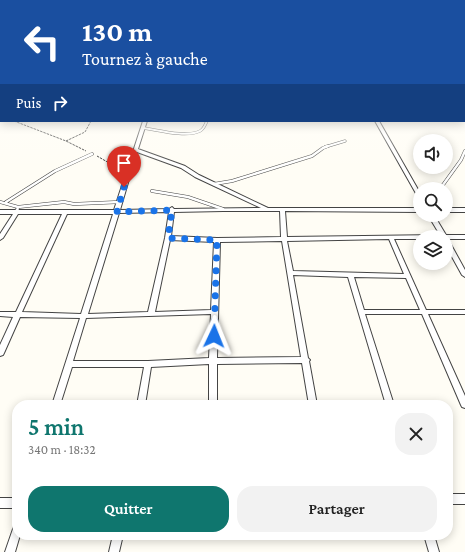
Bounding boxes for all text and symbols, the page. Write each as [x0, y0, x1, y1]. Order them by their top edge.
icon: left [16, 16, 68, 68]
text: 130 m [82, 16, 152, 47]
text: Tournez à gauche [82, 49, 208, 69]
icon: right [49, 92, 71, 114]
text: Puis [16, 95, 41, 111]
map controls [413, 134, 453, 270]
button: sound [413, 134, 453, 174]
pin [107, 146, 141, 187]
icon: arrive [113, 152, 135, 174]
button: search [413, 182, 453, 222]
button: layers [413, 230, 453, 270]
position arrow [193, 315, 235, 357]
text: 5 min [28, 413, 84, 440]
button: close [395, 413, 437, 455]
text: 340 m · 18:32 [28, 442, 96, 457]
button: Quitter [28, 486, 229, 532]
button: Partager [237, 486, 437, 532]

